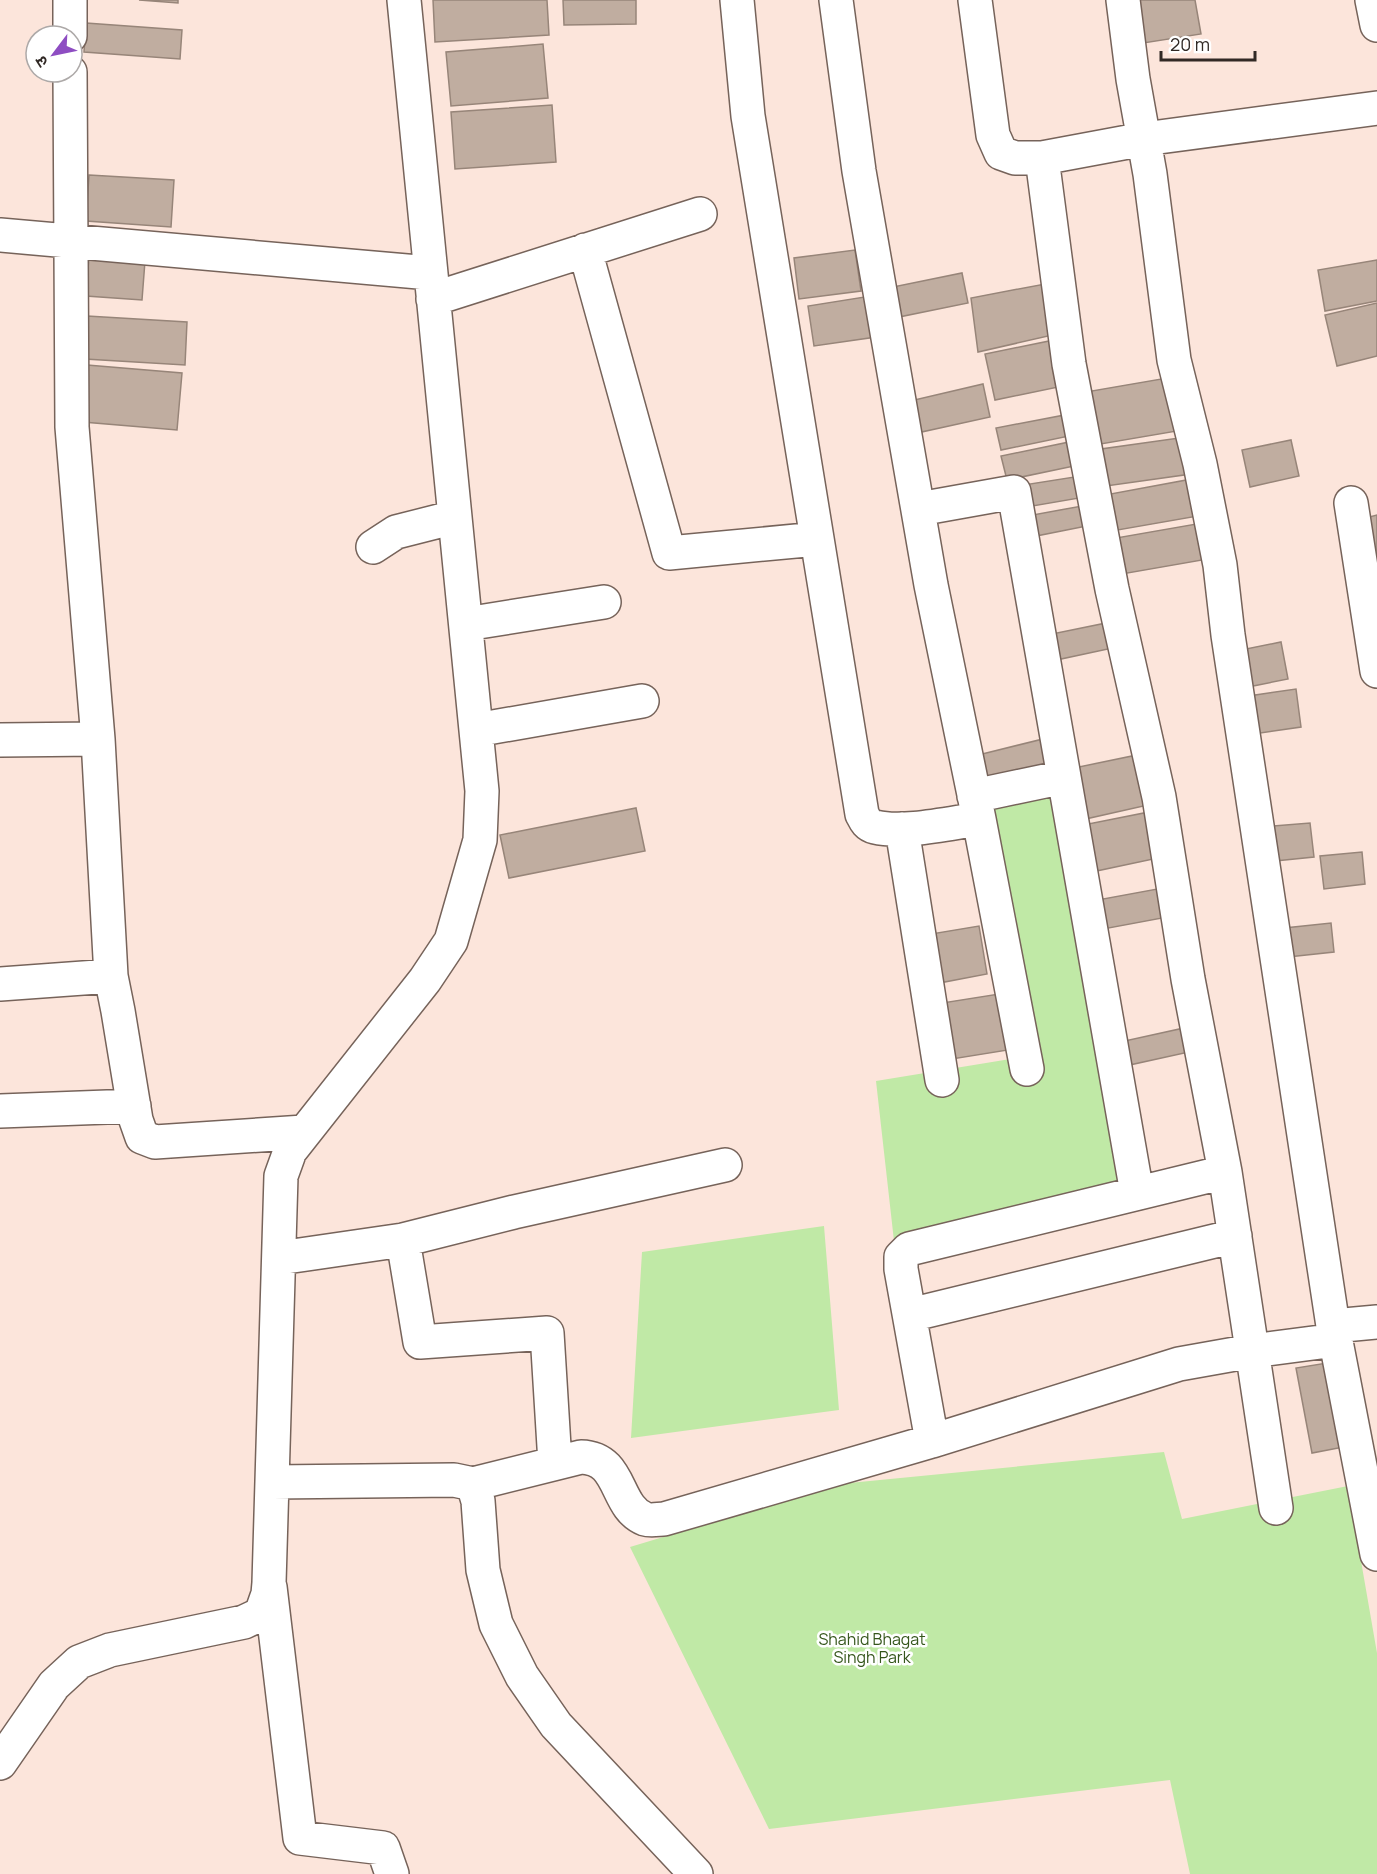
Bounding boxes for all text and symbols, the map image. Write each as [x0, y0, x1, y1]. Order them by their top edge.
north arrow [24, 24, 84, 84]
scale bar [1161, 24, 1256, 62]
text: 20 m [1170, 32, 1210, 56]
text: उ [29, 52, 53, 72]
park label: Shahid Bhagat Singh Park [818, 1628, 926, 1668]

